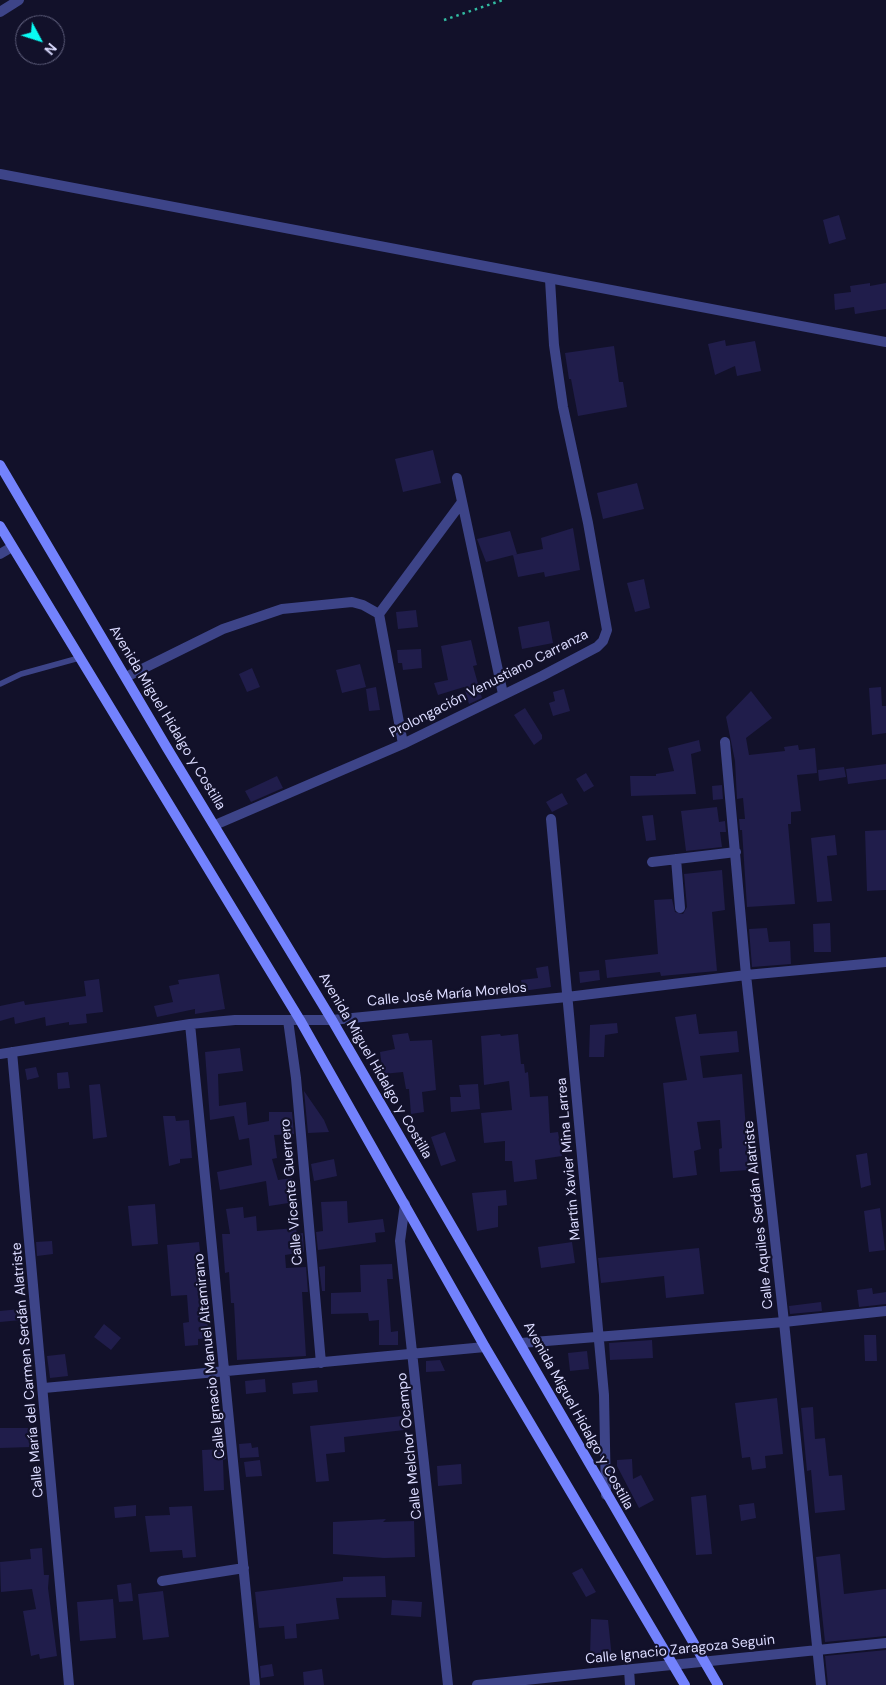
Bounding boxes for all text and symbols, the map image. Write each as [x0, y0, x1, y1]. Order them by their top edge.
north arrow [15, 15, 65, 65]
text: N [41, 39, 61, 59]
street label: Avenida Miguel Hidalgo y Costilla [105, 623, 229, 813]
street label: Prolongación Venustiano Carranza [387, 626, 591, 742]
street label: Avenida Miguel Hidalgo y Costilla [315, 970, 435, 1162]
street label: Calle José María Morelos [367, 980, 527, 1010]
street label: Martín Xavier Mina Larrea [554, 1077, 584, 1241]
street label: Calle Vicente Guerrero [277, 1118, 307, 1266]
street label: Calle Aquiles Serdán Alatriste [741, 1120, 777, 1310]
street label: Calle María del Carmen Serdán Alatriste [8, 1242, 48, 1498]
street label: Calle Ignacio Manuel Altamirano [191, 1252, 229, 1460]
street label: Avenida Miguel Hidalgo y Costilla [519, 1319, 637, 1513]
street label: Calle Melchor Ocampo [394, 1372, 426, 1520]
street label: Calle Ignacio Zaragoza Seguin [584, 1632, 776, 1668]

